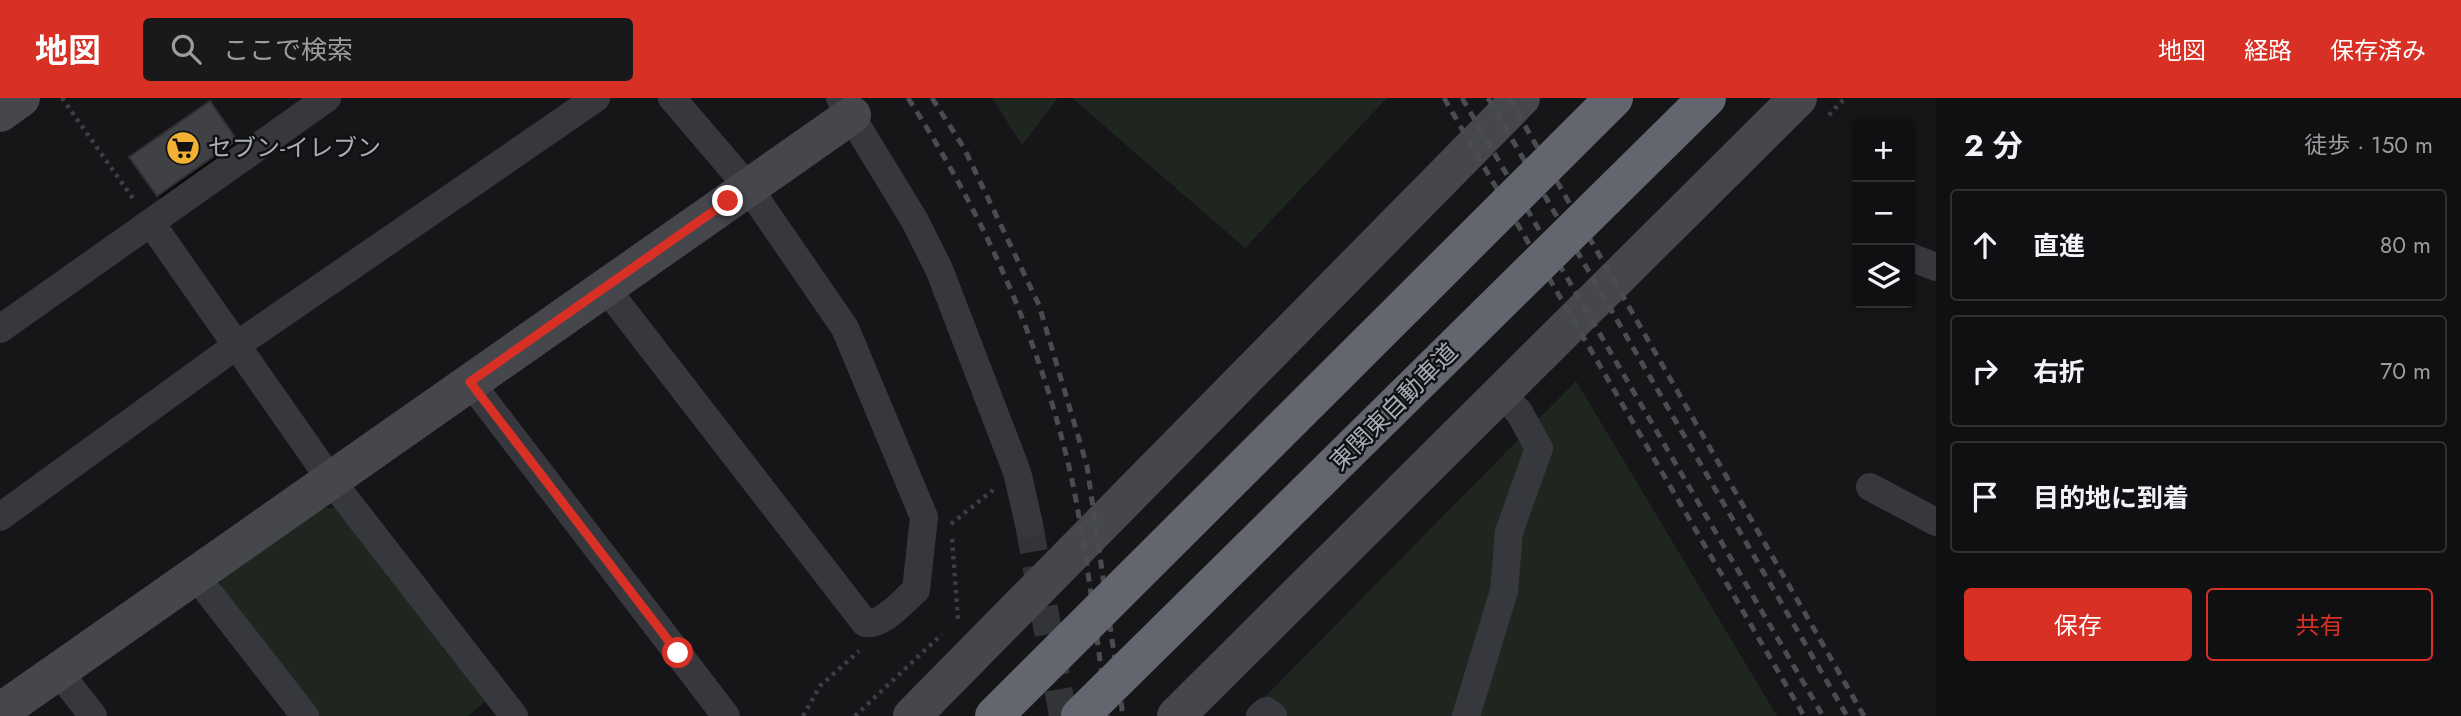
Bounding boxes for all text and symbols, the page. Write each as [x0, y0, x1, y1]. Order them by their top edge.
search box [143, 18, 633, 81]
text: 地図 [35, 27, 101, 74]
icon: search [167, 30, 205, 68]
text: ここで検索 [223, 31, 353, 69]
text: 地図 [2158, 33, 2206, 68]
text: 経路 [2244, 33, 2292, 68]
text: 保存済み [2330, 33, 2426, 68]
map controls [1852, 119, 1915, 308]
button: + [1852, 119, 1915, 182]
text: 2 分 [1964, 124, 2023, 167]
text: 徒歩 · 150 m [2304, 128, 2433, 162]
supermarket icon: セブン-イレブン [164, 129, 202, 167]
place label: セブン-イレブン [208, 130, 381, 165]
button: − [1852, 182, 1915, 245]
route end [712, 185, 743, 216]
icon: ahead [1966, 226, 2004, 264]
text: 直進 [2033, 227, 2085, 265]
text: 80 m [2380, 228, 2431, 262]
button: layers [1852, 245, 1915, 308]
street label: 東関東自動車道 [1322, 335, 1465, 478]
icon: right [1966, 352, 2004, 390]
text: 右折 [2033, 353, 2085, 391]
text: 70 m [2380, 354, 2431, 388]
icon: arrive [1966, 478, 2004, 516]
text: 目的地に到着 [2033, 479, 2189, 517]
button: 保存 [1964, 588, 2192, 661]
button: 共有 [2206, 588, 2433, 661]
route start [662, 637, 693, 668]

